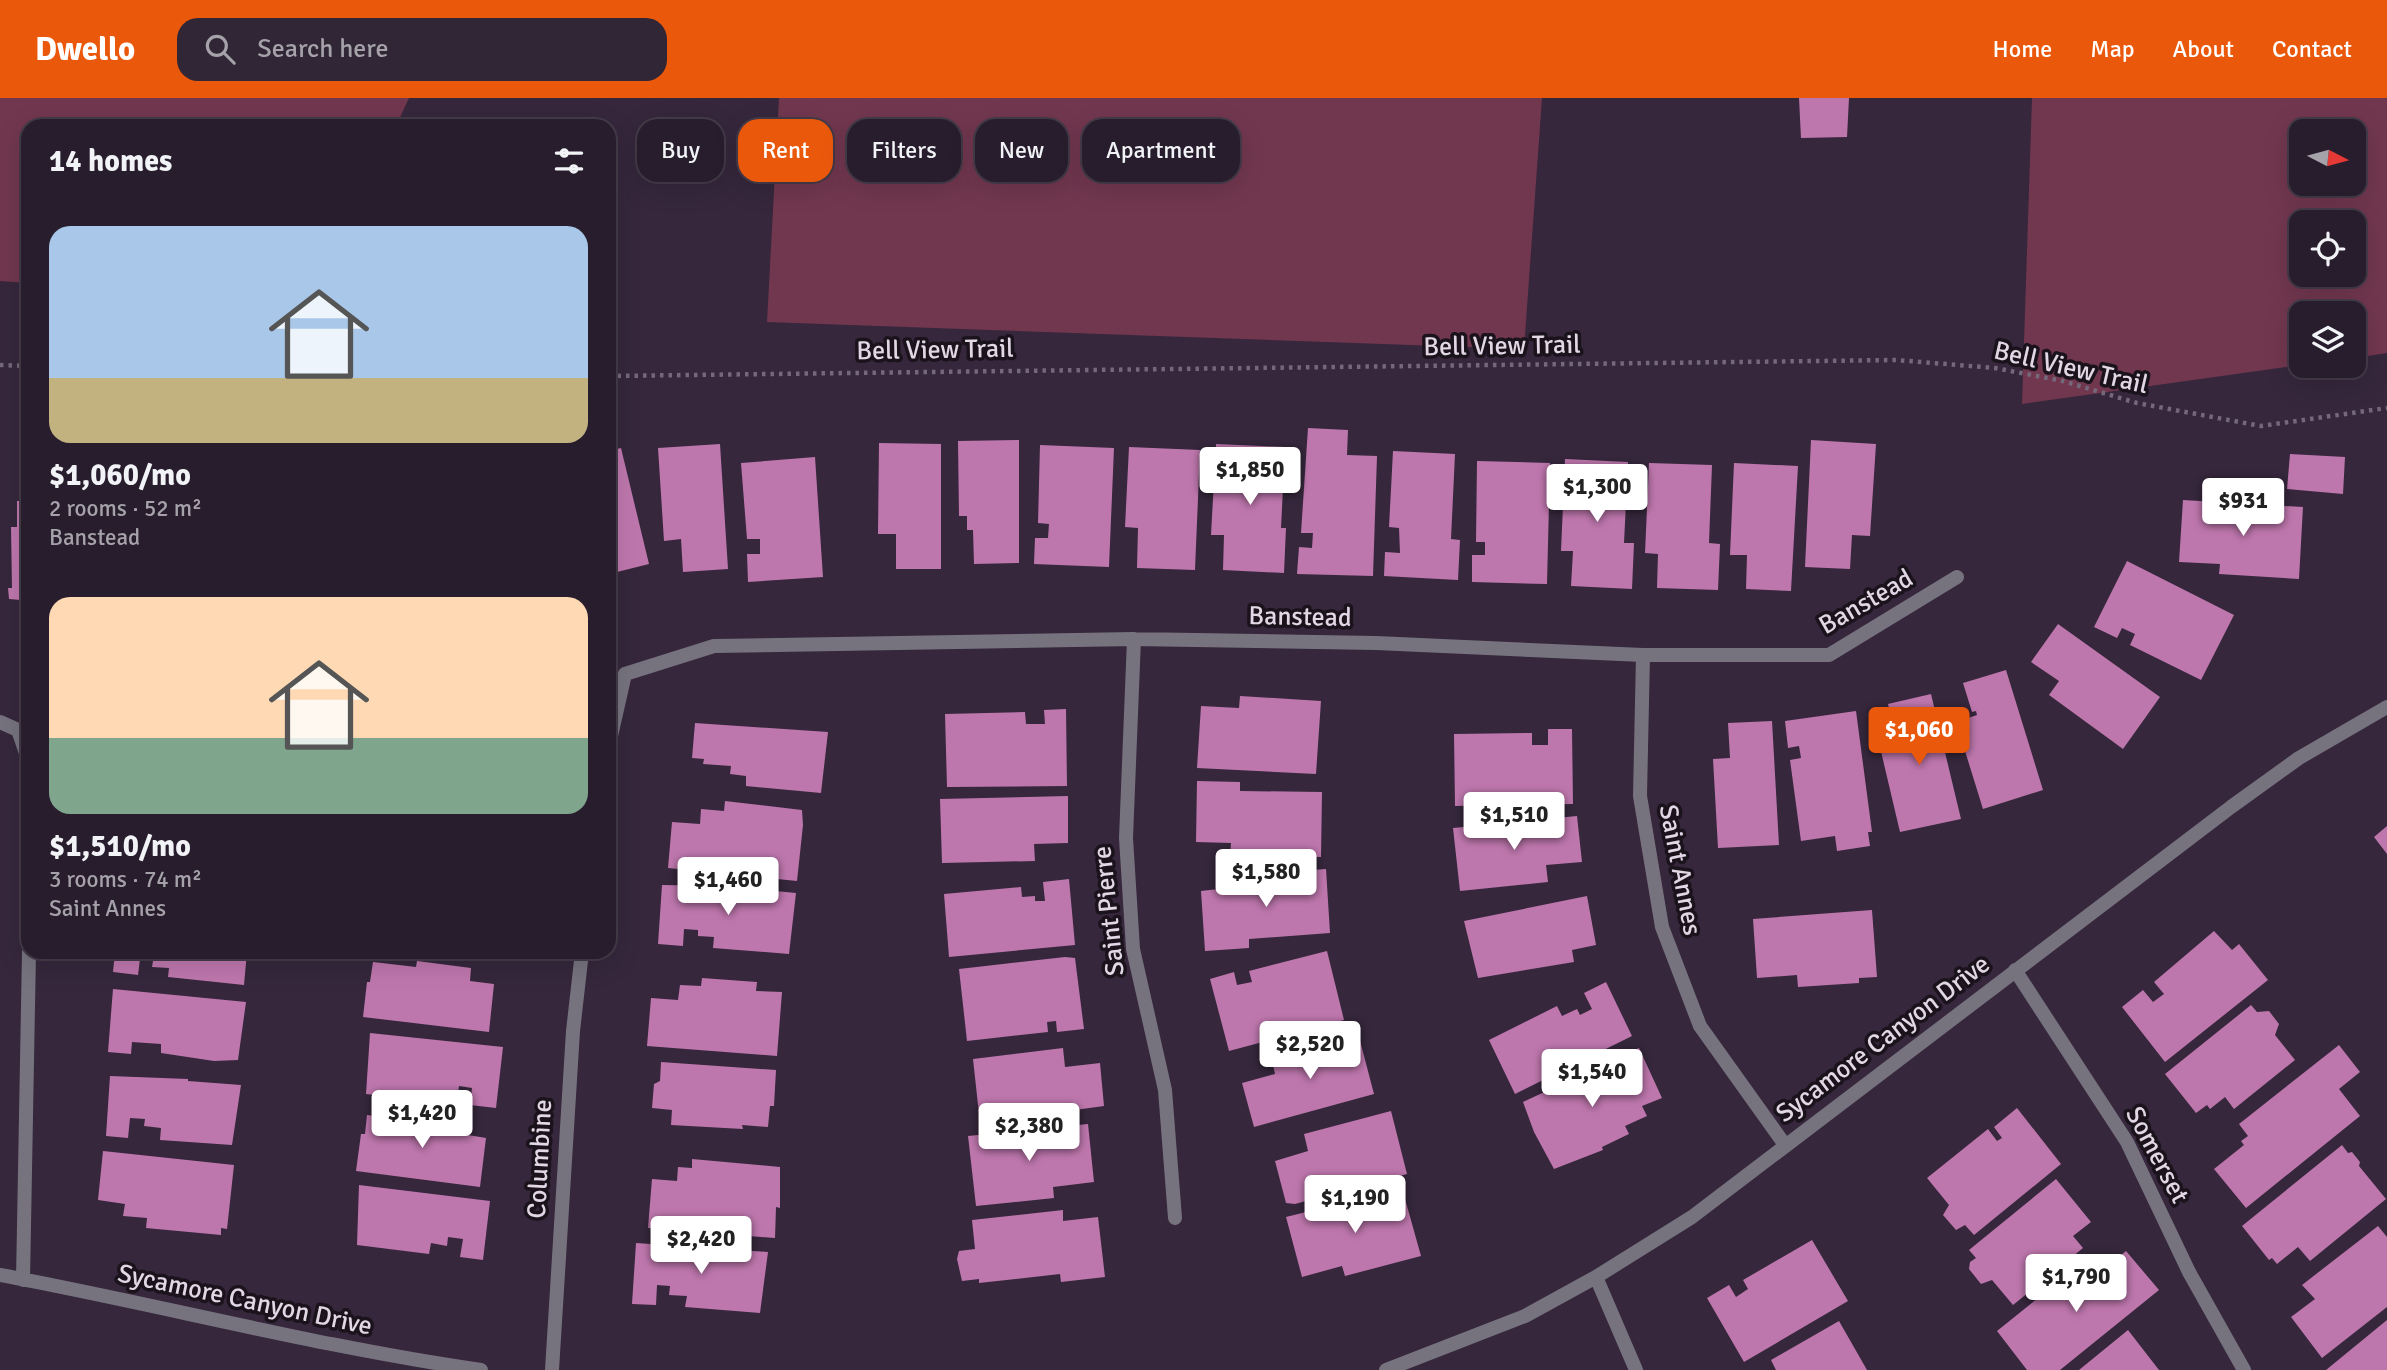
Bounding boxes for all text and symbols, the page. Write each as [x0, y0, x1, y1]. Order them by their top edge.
search box [177, 18, 667, 81]
text: Dwello [35, 29, 135, 70]
icon: search [201, 30, 239, 68]
text: Search here [257, 33, 388, 65]
text: Home [1992, 34, 2052, 64]
text: Map [2090, 34, 2135, 64]
text: About [2173, 34, 2234, 64]
text: Contact [2272, 34, 2352, 64]
chip: Buy [637, 119, 724, 182]
chip: Rent [738, 119, 833, 182]
chip: Filters [847, 119, 961, 182]
chip: New [975, 119, 1068, 182]
chip: Apartment [1082, 119, 1240, 182]
north arrow [2289, 119, 2366, 196]
map controls [2289, 119, 2366, 378]
icon: filters [550, 142, 588, 180]
text: 14 homes [49, 143, 172, 180]
button: locate [2289, 210, 2366, 287]
icon: home [256, 271, 382, 397]
button: layers [2289, 301, 2366, 378]
street label: Bell View Trail [1423, 329, 1581, 363]
street label: Bell View Trail [856, 333, 1014, 367]
street label: Bell View Trail [1991, 335, 2151, 401]
pin: $1,850 [1193, 448, 1307, 507]
text: $1,850 [1216, 455, 1284, 484]
text: $1,060/mo [49, 457, 191, 494]
pin: $1,300 [1540, 464, 1654, 524]
text: $1,300 [1563, 472, 1631, 501]
pin: $931 [2202, 478, 2284, 538]
text: $931 [2218, 486, 2268, 515]
text: 2 rooms · 52 m² [49, 494, 202, 523]
text: Banstead [49, 523, 140, 552]
street label: Banstead [1813, 562, 1919, 642]
street label: Banstead [1248, 600, 1352, 634]
icon: home [256, 642, 382, 768]
pin: $1,060 [1862, 708, 1976, 767]
text: $1,060 [1885, 715, 1953, 744]
pin: $1,510 [1457, 792, 1571, 852]
text: $1,510 [1480, 800, 1548, 829]
street label: Saint Annes [1652, 802, 1708, 938]
text: $1,510/mo [49, 828, 191, 865]
street label: Saint Pierre [1086, 845, 1132, 977]
pin: $1,580 [1209, 850, 1323, 909]
text: $1,580 [1232, 857, 1300, 886]
pin: $1,460 [671, 858, 785, 917]
text: 3 rooms · 74 m² [49, 865, 202, 894]
text: $1,460 [694, 865, 762, 894]
text: Saint Annes [49, 894, 166, 923]
street label: Sycamore Canyon Drive [1770, 948, 1996, 1130]
pin: $2,520 [1253, 1021, 1367, 1081]
text: $2,520 [1276, 1029, 1344, 1058]
pin: $1,540 [1535, 1049, 1649, 1109]
text: $1,540 [1558, 1057, 1626, 1086]
pin: $1,420 [365, 1090, 479, 1150]
text: $1,420 [388, 1098, 456, 1127]
street label: Columbine [521, 1099, 559, 1219]
street label: Somerset [2118, 1101, 2196, 1209]
pin: $2,380 [972, 1104, 1086, 1163]
text: $2,380 [995, 1111, 1063, 1140]
pin: $1,190 [1298, 1176, 1412, 1235]
text: $1,190 [1321, 1183, 1389, 1212]
pin: $2,420 [644, 1216, 758, 1276]
text: $2,420 [667, 1224, 735, 1253]
pin: $1,790 [2019, 1254, 2133, 1314]
street label: Sycamore Canyon Drive [115, 1257, 375, 1343]
text: $1,790 [2042, 1262, 2110, 1291]

